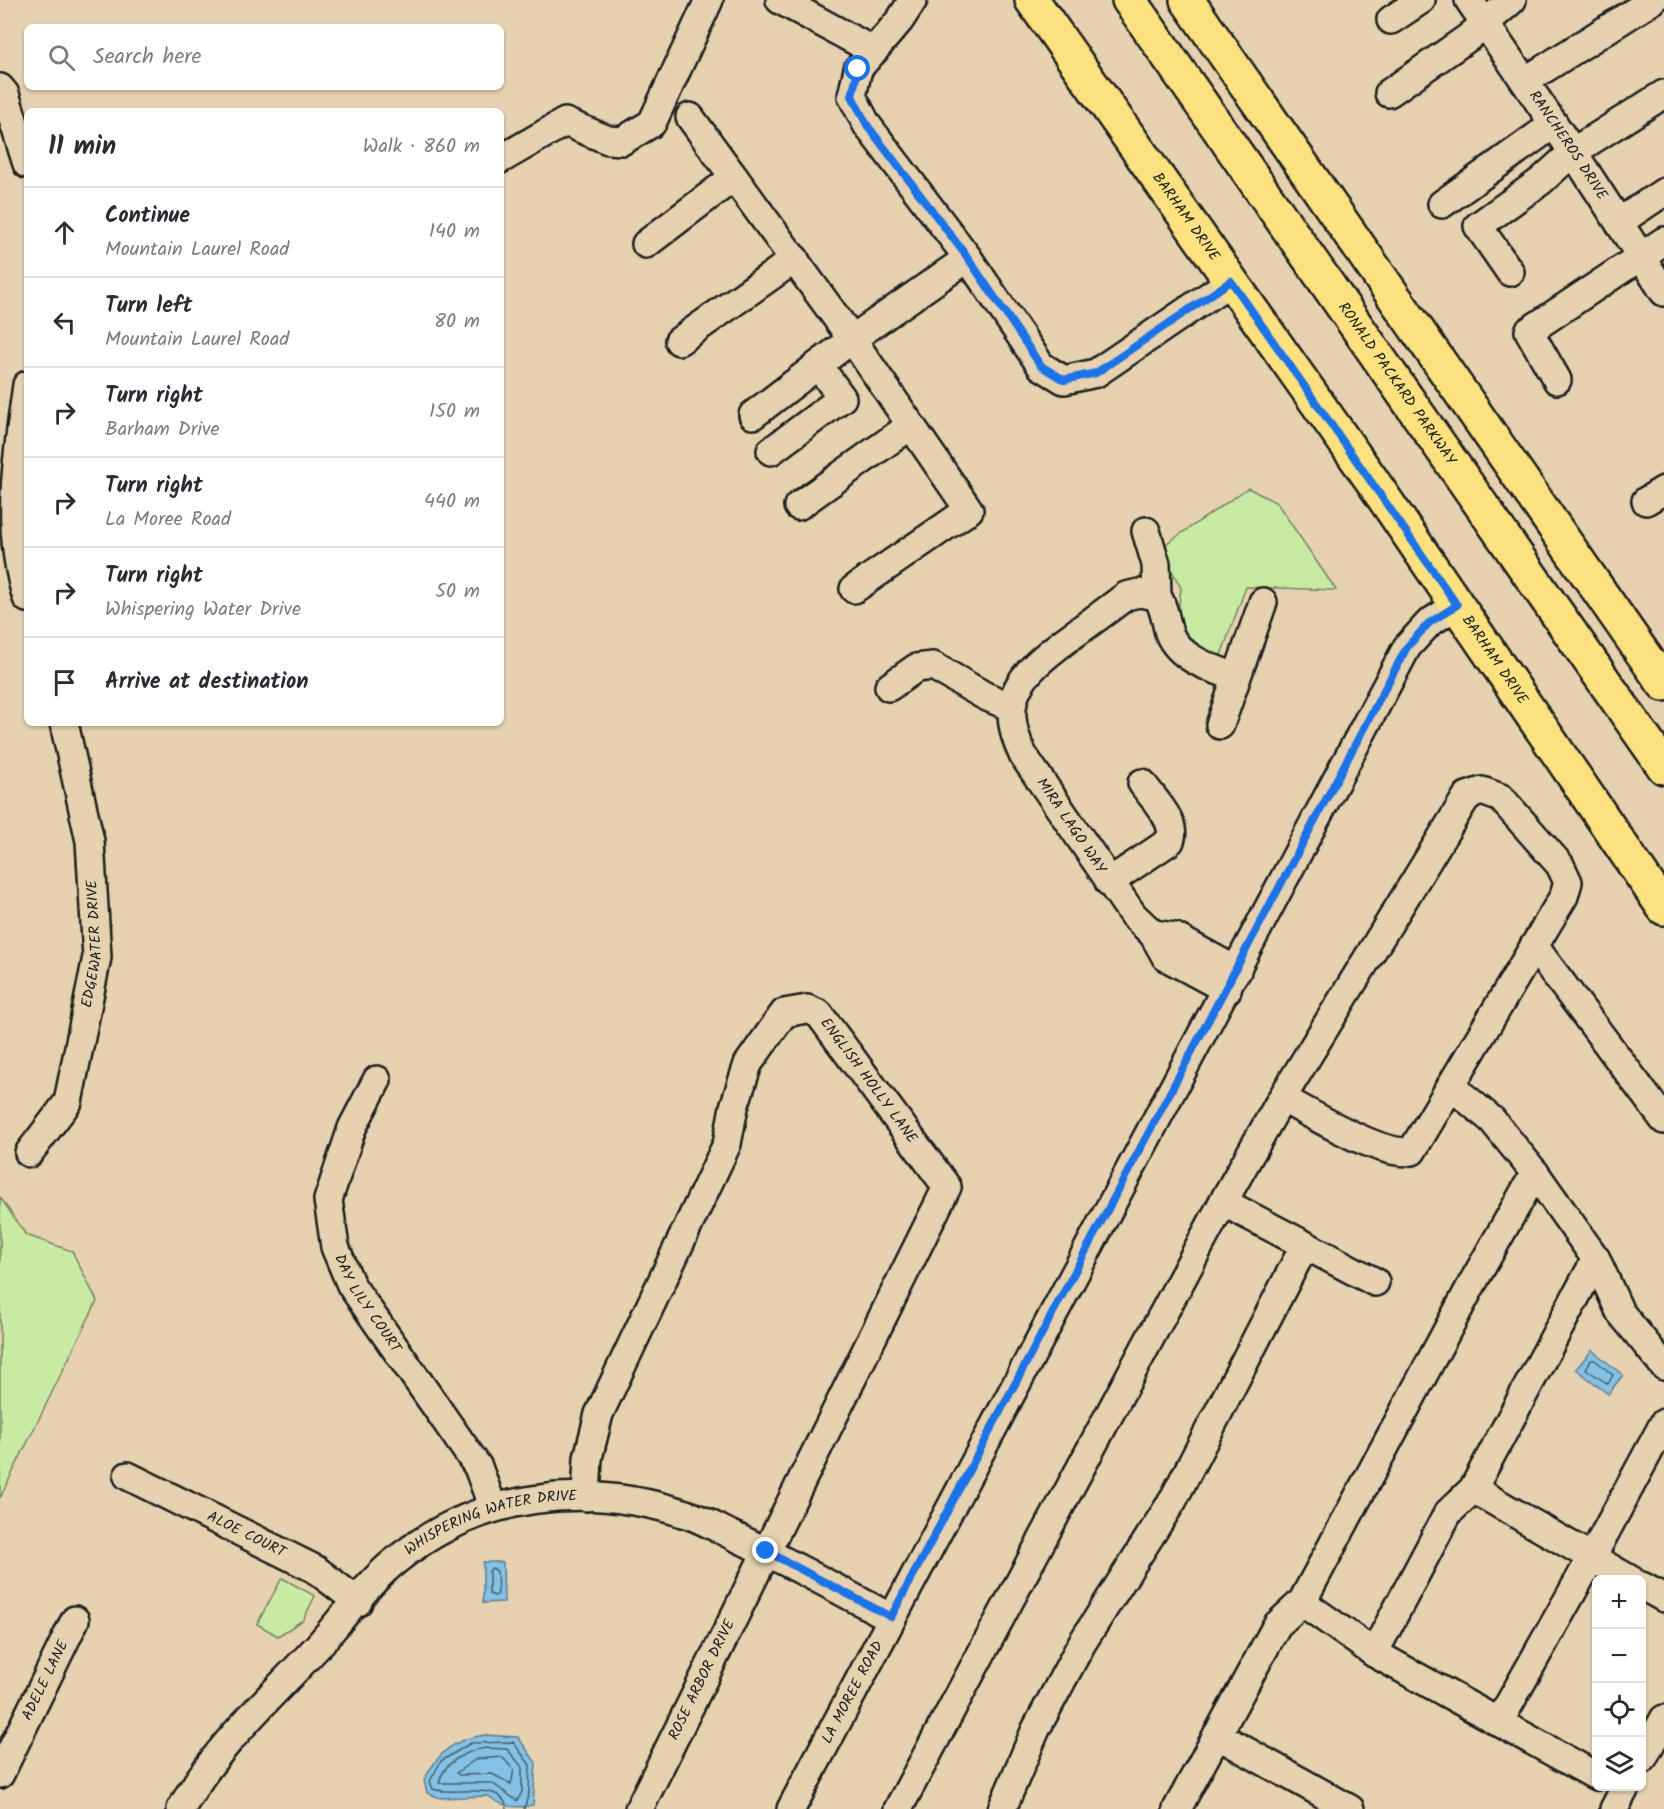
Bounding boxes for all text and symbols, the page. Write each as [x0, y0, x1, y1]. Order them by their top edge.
search box [24, 24, 504, 90]
text: Search here [93, 40, 201, 75]
icon: search [45, 41, 78, 74]
route start [844, 55, 870, 81]
street label: RANCHEROS DRIVE [1522, 86, 1614, 206]
text: 11 min [48, 126, 116, 168]
text: Walk · 860 m [363, 131, 480, 163]
street label: BARHAM DRIVE [1146, 168, 1226, 268]
text: Continue [105, 199, 190, 234]
icon: ahead [48, 216, 81, 249]
text: 140 m [429, 216, 480, 248]
text: Mountain Laurel Road [105, 234, 289, 266]
text: Turn left [105, 289, 192, 324]
street label: RONALD PACKARD PARKWAY [1331, 297, 1463, 472]
icon: left [48, 306, 81, 339]
text: 80 m [434, 306, 480, 338]
text: Mountain Laurel Road [105, 324, 289, 356]
text: Turn right [105, 379, 203, 414]
icon: right [48, 396, 81, 429]
text: 150 m [429, 396, 480, 428]
text: Barham Drive [105, 414, 220, 446]
text: Turn right [105, 469, 203, 504]
icon: right [48, 486, 81, 519]
text: 440 m [424, 486, 480, 518]
text: La Moree Road [105, 504, 231, 536]
text: Turn right [105, 559, 203, 594]
icon: right [48, 576, 81, 609]
text: 50 m [435, 576, 480, 608]
text: Whispering Water Drive [105, 594, 301, 626]
street label: BARHAM DRIVE [1455, 610, 1535, 711]
text: Arrive at destination [105, 665, 308, 700]
icon: arrive [48, 666, 81, 699]
street label: MIRA LAGO WAY [1030, 773, 1113, 880]
street label: EDGEWATER DRIVE [75, 878, 109, 1010]
street label: ENGLISH HOLLY LANE [814, 1013, 924, 1150]
street label: DAY LILY COURT [327, 1251, 408, 1360]
street label: WHISPERING WATER DRIVE [399, 1484, 578, 1562]
street label: ALOE COURT [203, 1505, 291, 1565]
route end [752, 1537, 778, 1563]
map controls [1592, 1575, 1646, 1791]
button: + [1592, 1575, 1646, 1629]
street label: ROSE ARBOR DRIVE [662, 1614, 742, 1745]
button: − [1592, 1629, 1646, 1683]
street label: ADELE LANE [16, 1635, 76, 1725]
street label: LA MOREE ROAD [816, 1636, 890, 1748]
button: locate [1592, 1683, 1646, 1737]
button: layers [1592, 1737, 1646, 1791]

